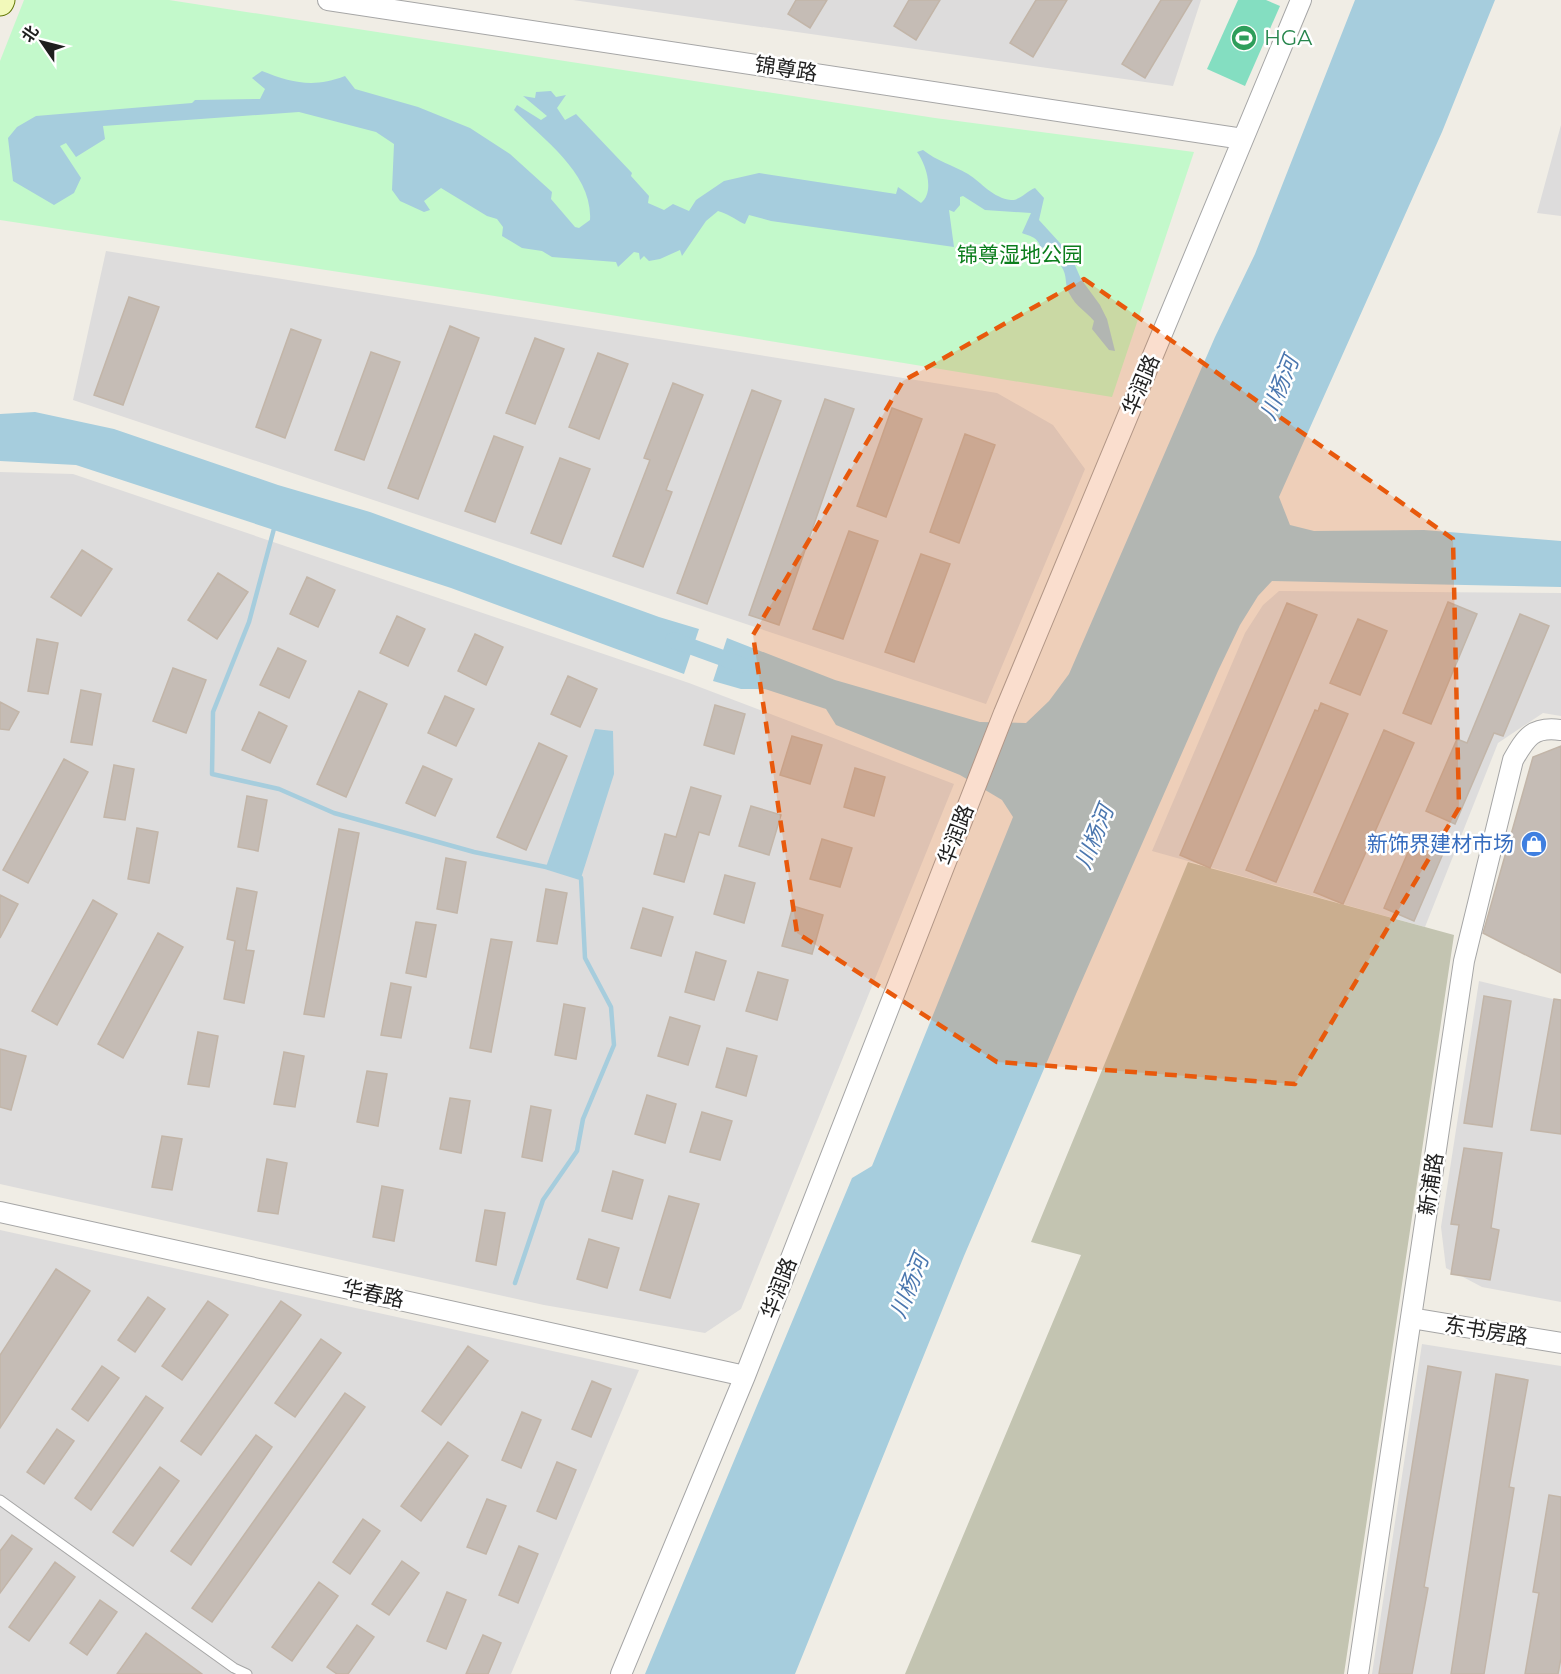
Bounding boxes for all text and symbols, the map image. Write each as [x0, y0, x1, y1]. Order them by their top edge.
north arrow [12, 12, 72, 72]
text: 北 [18, 22, 42, 46]
sports icon: HGA [1229, 23, 1259, 53]
place label: HGA [1264, 25, 1313, 50]
street label: 锦尊路 [753, 51, 819, 86]
park label: 锦尊湿地公园 [957, 242, 1083, 267]
water label: 川杨河 [1255, 349, 1306, 424]
street label: 华润路 [1117, 351, 1164, 419]
water label: 川杨河 [1070, 798, 1121, 873]
street label: 华润路 [933, 801, 978, 869]
shop icon: 新饰界建材市场 [1519, 829, 1549, 859]
place label: 新饰界建材市场 [1367, 831, 1514, 856]
street label: 新浦路 [1413, 1151, 1448, 1217]
water label: 川杨河 [885, 1247, 936, 1322]
street label: 华润路 [756, 1254, 801, 1322]
street label: 华春路 [340, 1275, 407, 1312]
street label: 东书房路 [1443, 1312, 1530, 1349]

